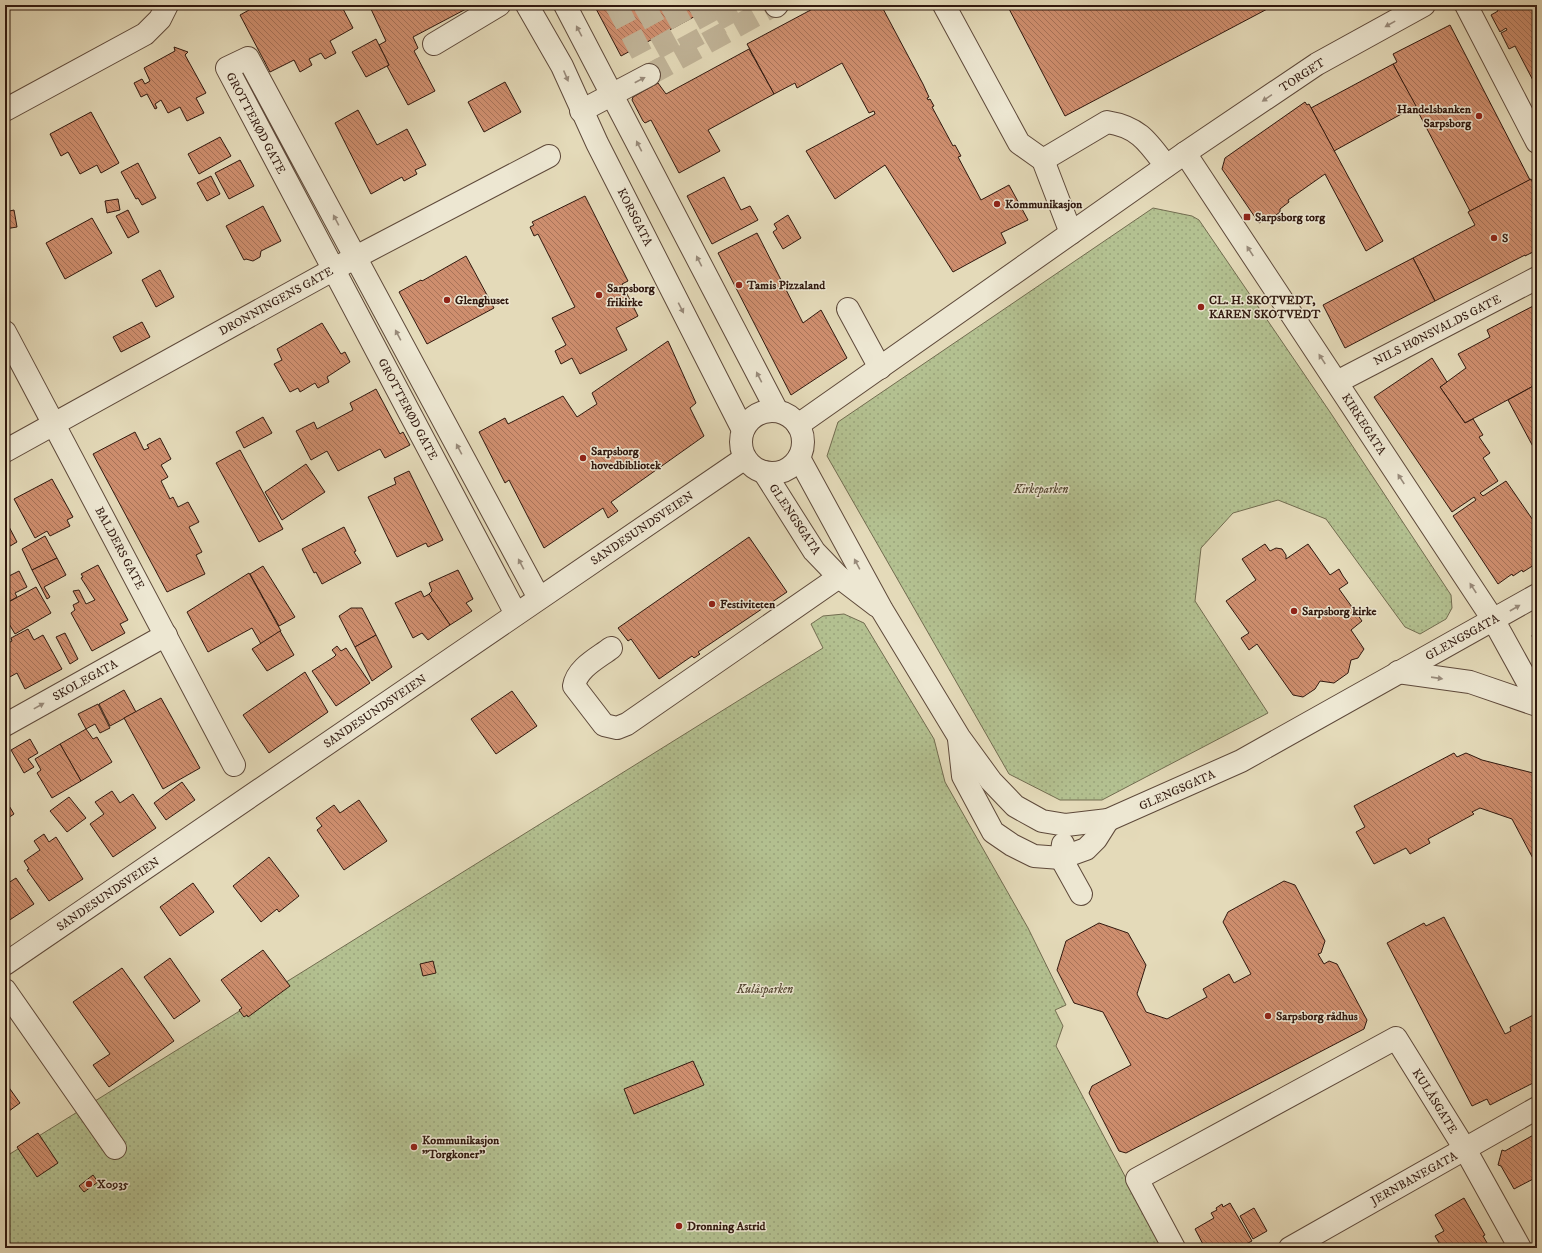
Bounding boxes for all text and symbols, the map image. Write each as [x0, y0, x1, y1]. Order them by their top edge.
one-way arrow [1384, 20, 1396, 27]
one-way arrow [575, 25, 582, 37]
street label: TORGET [1277, 55, 1328, 96]
street label: GROTTERØD GATE [222, 70, 289, 177]
one-way arrow [564, 70, 570, 82]
one-way arrow [634, 76, 645, 83]
one-way arrow [1262, 94, 1272, 102]
place label: Handelsbanken Sarpsborg [1397, 102, 1472, 131]
marker: Handelsbanken Sarpsborg [1474, 111, 1484, 121]
one-way arrow [636, 140, 643, 152]
street label: KORSGATA [614, 186, 656, 249]
place label: Kommunikasjon [1005, 197, 1083, 212]
marker: Kommunikasjon [992, 199, 1002, 209]
place label: Sarpsborg torg [1255, 210, 1326, 225]
marker: Sarpsborg torg [1242, 212, 1252, 222]
one-way arrow [333, 215, 339, 226]
place label: S [1502, 231, 1508, 246]
marker: S [1489, 233, 1499, 243]
one-way arrow [1246, 246, 1254, 256]
one-way arrow [696, 256, 703, 267]
street label: DRONNINGENS GATE [217, 264, 336, 339]
place label: Tamis Pizzaland [746, 278, 826, 293]
marker: Tamis Pizzaland [734, 280, 744, 290]
place label: Sarpsborg frikirke [606, 281, 656, 310]
marker: Sarpsborg frikirke [594, 290, 604, 300]
street label: NILS HØNSVALDS GATE [1371, 291, 1504, 369]
place label: Glenghuset [455, 293, 509, 308]
place label: CL. H. SKOTVEDT, KAREN SKOTVEDT [1209, 293, 1321, 322]
marker: Glenghuset [442, 295, 452, 305]
one-way arrow [678, 302, 684, 313]
marker: CL. H. SKOTVEDT, KAREN SKOTVEDT [1196, 302, 1206, 312]
one-way arrow [394, 329, 401, 341]
one-way arrow [1318, 353, 1325, 365]
street label: GROTTERØD GATE [374, 356, 441, 463]
one-way arrow [756, 371, 762, 383]
street label: KIRKEGATA [1338, 391, 1389, 458]
one-way arrow [456, 444, 463, 455]
place label: Sarpsborg hovedbibliotek [590, 444, 662, 473]
marker: Sarpsborg hovedbibliotek [578, 453, 588, 463]
one-way arrow [1397, 474, 1405, 485]
street label: GLENGSGATA [765, 481, 824, 558]
park label: Kirkeparken [1013, 482, 1068, 497]
street label: SANDESUNDSVEIEN [588, 488, 697, 568]
street label: BALDERS GATE [91, 504, 148, 593]
one-way arrow [518, 558, 524, 570]
one-way arrow [854, 558, 861, 570]
one-way arrow [1469, 582, 1476, 594]
place label: Festiviteten [720, 597, 776, 612]
marker: Festiviteten [707, 599, 717, 609]
place label: Sarpsborg kirke [1302, 604, 1376, 619]
one-way arrow [1510, 604, 1521, 611]
marker: Sarpsborg kirke [1289, 606, 1299, 616]
street label: GLENGSGATA [1423, 611, 1502, 664]
street label: SKOLEGATA [50, 656, 121, 704]
street label: SANDESUNDSVEIEN [321, 671, 430, 751]
one-way arrow [1431, 675, 1443, 681]
one-way arrow [33, 703, 45, 709]
street label: GLENGSGATA [1137, 767, 1218, 814]
street label: SANDESUNDSVEIEN [54, 854, 163, 934]
park label: Kulåsparken [736, 982, 793, 997]
place label: Sarpsborg rådhus [1276, 1009, 1358, 1024]
marker: Sarpsborg rådhus [1263, 1011, 1273, 1021]
street label: KULÅSGATE [1409, 1066, 1461, 1137]
place label: Kommunikasjon "Torgkoner" [422, 1133, 500, 1162]
marker: Kommunikasjon "Torgkoner" [409, 1142, 419, 1152]
street label: JERNBANEGATA [1367, 1148, 1461, 1209]
place label: X0935 [97, 1177, 129, 1192]
marker: X0935 [84, 1179, 94, 1189]
place label: Dronning Astrid [687, 1219, 767, 1234]
marker: Dronning Astrid [674, 1221, 684, 1231]

